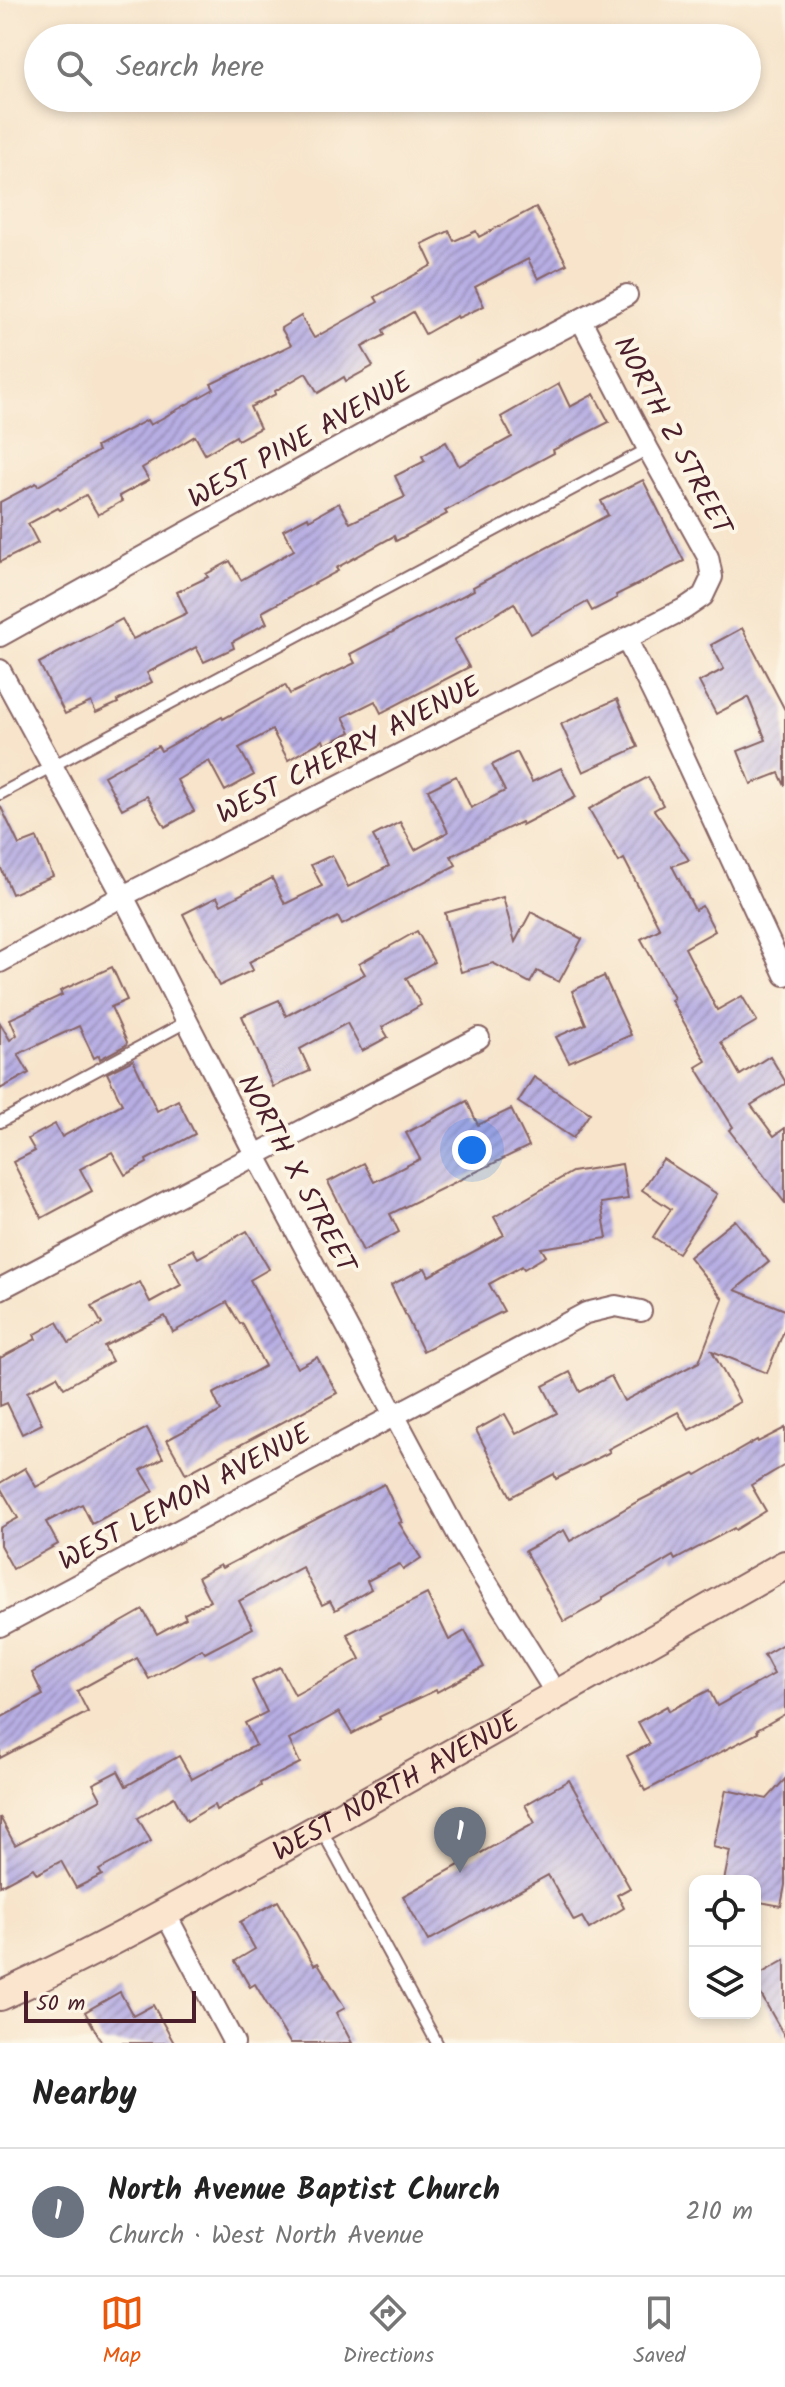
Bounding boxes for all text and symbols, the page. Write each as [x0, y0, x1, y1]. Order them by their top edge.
search box [24, 24, 761, 112]
text: Search here [116, 44, 264, 92]
icon: search [52, 46, 96, 90]
street label: NORTH Z STREET [600, 328, 744, 546]
street label: WEST PINE AVENUE [180, 361, 421, 522]
street label: WEST CHERRY AVENUE [209, 665, 490, 837]
street label: NORTH X STREET [224, 1066, 368, 1284]
your location [452, 1130, 492, 1170]
street label: WEST LEMON AVENUE [51, 1412, 320, 1584]
street label: WEST NORTH AVENUE [264, 1700, 529, 1875]
pin: 1 [434, 1807, 486, 1873]
map controls [689, 1875, 761, 2019]
button: locate [689, 1875, 761, 1947]
button: layers [689, 1947, 761, 2019]
scale bar [24, 1987, 196, 2023]
text: 50 m [36, 1987, 85, 2022]
text: Nearby [32, 2068, 137, 2122]
text: North Avenue Baptist Church [108, 2167, 500, 2215]
text: 1 [54, 2191, 62, 2233]
text: 210 m [686, 2191, 753, 2233]
text: Church · West North Avenue [108, 2215, 424, 2257]
tab: Map [100, 2291, 144, 2374]
tab: Directions [343, 2291, 434, 2374]
tab: Saved [633, 2291, 685, 2374]

